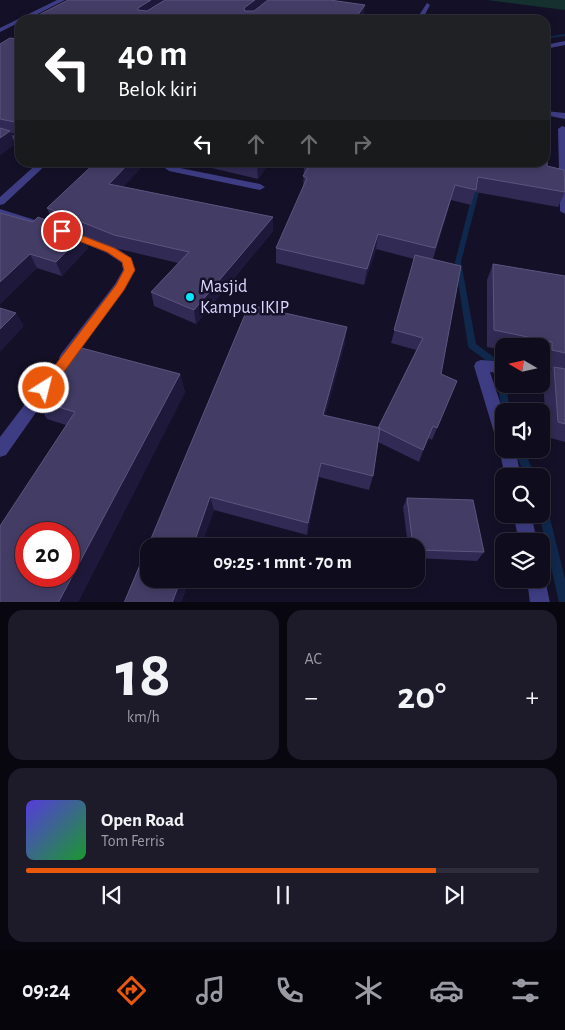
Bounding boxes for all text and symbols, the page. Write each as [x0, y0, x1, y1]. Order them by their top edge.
icon: left [35, 35, 100, 100]
text: 40 m [118, 37, 187, 72]
text: Belok kiri [118, 78, 197, 100]
icon: left [189, 130, 217, 158]
icon: ahead [242, 130, 270, 158]
icon: ahead [295, 130, 323, 158]
icon: right [348, 130, 376, 158]
pin [41, 210, 83, 252]
icon: arrive [48, 217, 76, 245]
place label: Masjid Kampus IKIP [200, 278, 289, 317]
marker: Masjid Kampus IKIP [184, 291, 196, 303]
north arrow [495, 338, 550, 392]
map controls [495, 338, 550, 588]
position arrow [17, 361, 69, 413]
button: sound [495, 403, 550, 458]
button: search [495, 468, 550, 523]
speed limit sign: 20 [15, 522, 80, 587]
button: layers [495, 533, 550, 588]
text: 09:25 · 1 mnt · 70 m [213, 553, 352, 572]
text: 18 [116, 643, 171, 708]
text: AC [305, 651, 322, 667]
text: 20° [397, 678, 446, 716]
text: − [305, 684, 318, 712]
text: + [526, 684, 539, 712]
text: km/h [127, 709, 160, 725]
text: Open Road [101, 811, 184, 830]
text: Tom Ferris [101, 833, 165, 849]
icon: previous [98, 881, 126, 909]
icon: pause [269, 881, 297, 909]
icon: next [440, 881, 468, 909]
icon: directions [114, 973, 149, 1008]
icon: music [193, 973, 228, 1008]
icon: phone [272, 973, 307, 1008]
icon: climate [351, 973, 386, 1008]
icon: car [429, 973, 464, 1008]
icon: filters [508, 973, 543, 1008]
text: 09:24 [22, 979, 70, 1001]

